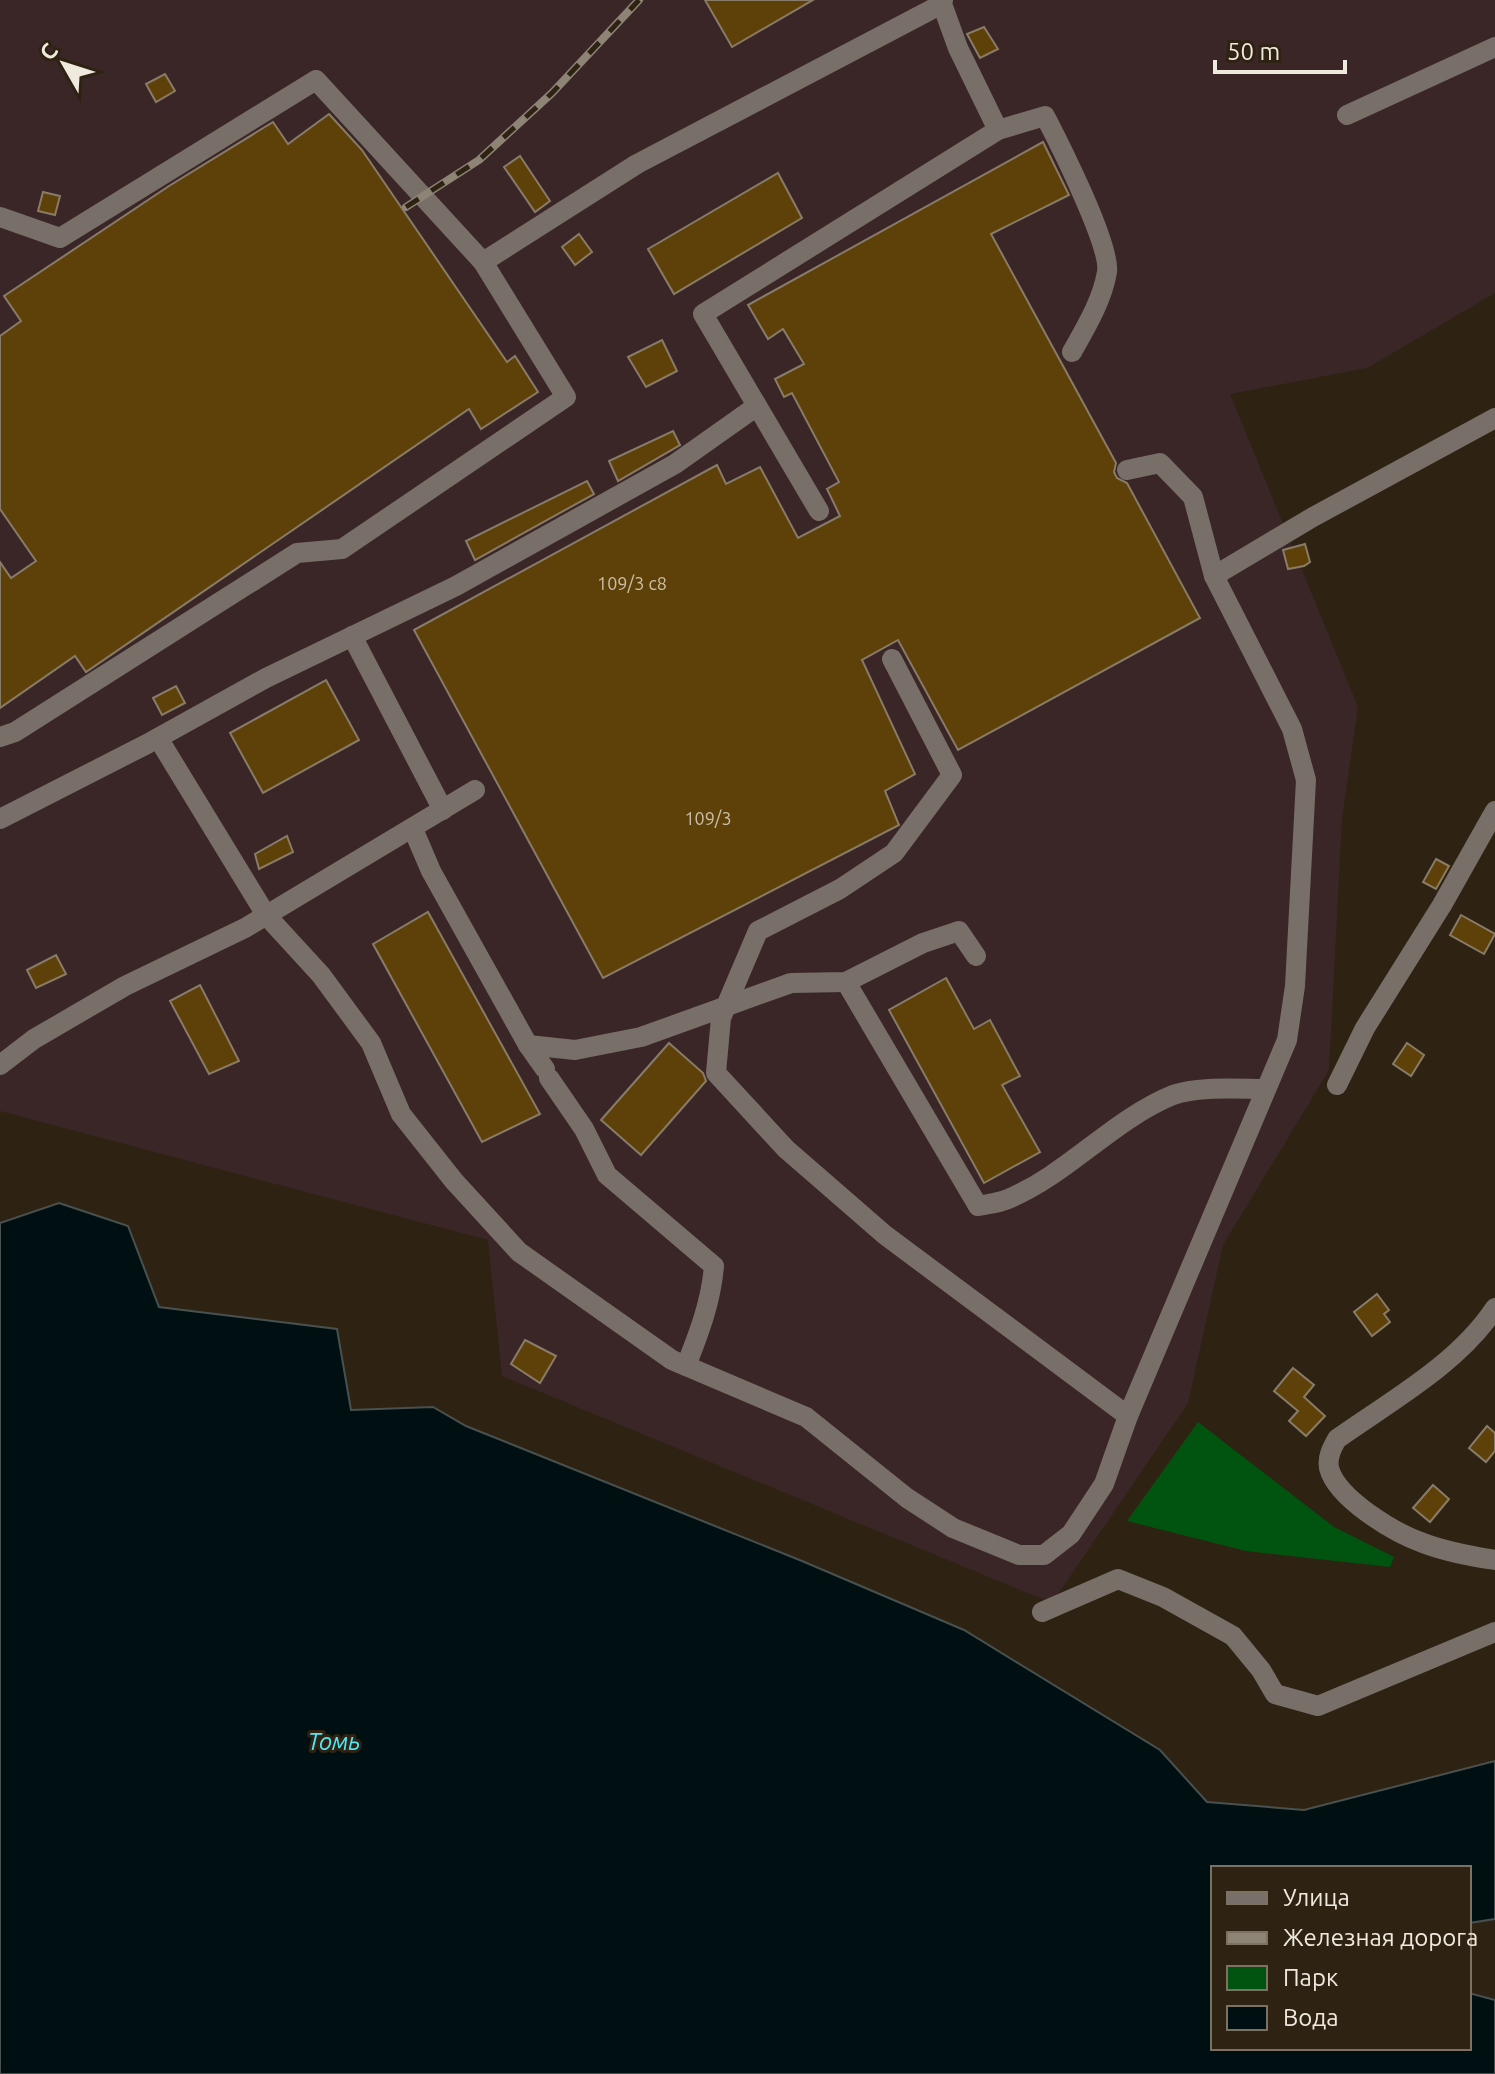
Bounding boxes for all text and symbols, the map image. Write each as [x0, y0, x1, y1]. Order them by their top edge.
north arrow [24, 24, 104, 104]
scale bar [1215, 24, 1345, 74]
text: С [34, 38, 62, 64]
text: 50 m [1227, 38, 1280, 65]
house number: 109/3 с8 [597, 573, 667, 593]
house number: 109/3 [684, 808, 732, 828]
water label: Томь [308, 1728, 360, 1755]
legend [1211, 1866, 1471, 2050]
text: Улица [1283, 1884, 1350, 1911]
text: Железная дорога [1283, 1924, 1478, 1951]
text: Парк [1283, 1964, 1338, 1991]
text: Вода [1283, 2004, 1339, 2031]

